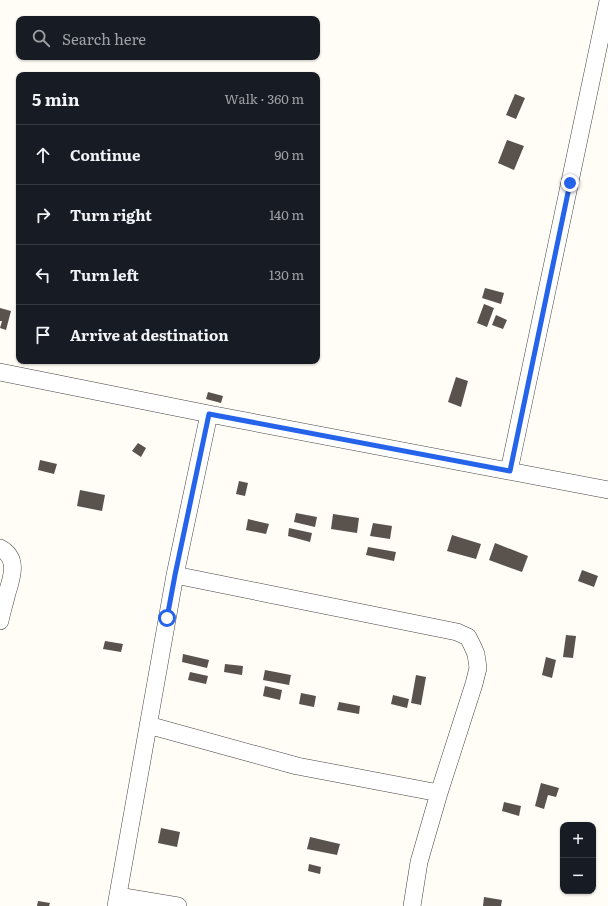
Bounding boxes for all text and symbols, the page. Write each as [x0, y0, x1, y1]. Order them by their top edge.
search box [16, 16, 320, 60]
icon: search [30, 27, 52, 49]
text: Search here [62, 27, 146, 50]
text: 5 min [32, 86, 80, 111]
text: Walk · 360 m [224, 89, 304, 108]
text: Continue [70, 143, 140, 166]
icon: ahead [32, 144, 54, 166]
text: 90 m [274, 145, 304, 164]
route end [561, 174, 579, 192]
text: Turn right [70, 203, 152, 226]
icon: right [32, 204, 54, 226]
text: 140 m [269, 205, 304, 224]
text: Turn left [70, 263, 139, 286]
icon: left [32, 264, 54, 286]
text: 130 m [269, 265, 304, 284]
text: Arrive at destination [70, 323, 229, 346]
icon: arrive [32, 324, 54, 346]
route start [158, 609, 176, 627]
map controls [560, 822, 596, 894]
button: + [560, 822, 596, 858]
button: − [560, 858, 596, 894]

